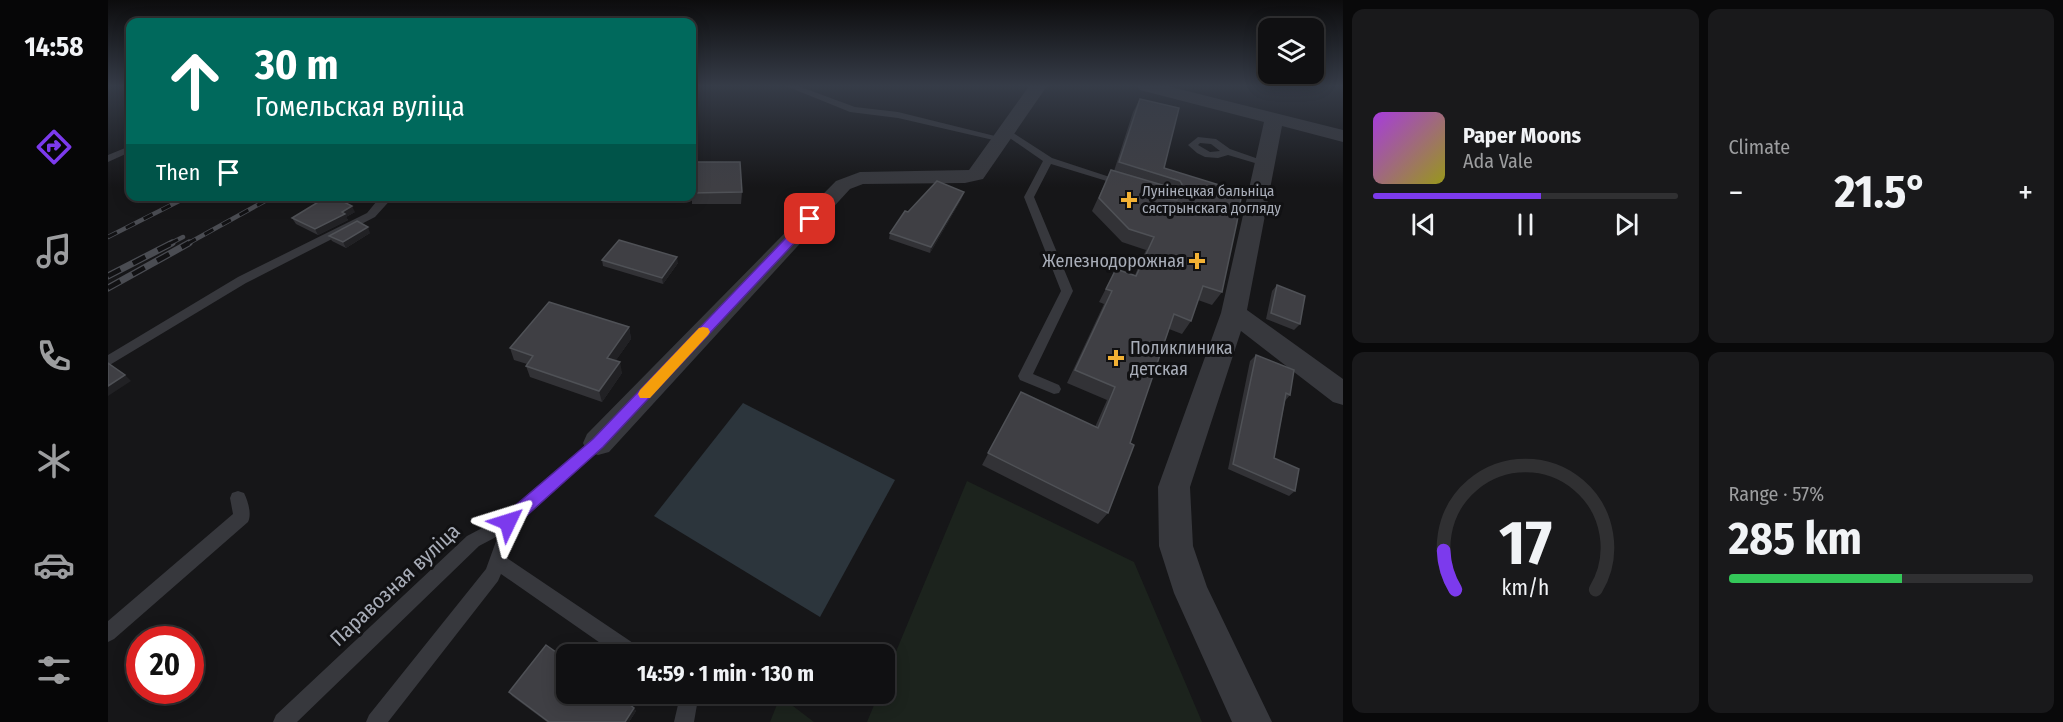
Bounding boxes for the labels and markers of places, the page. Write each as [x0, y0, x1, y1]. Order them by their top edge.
place label: Лунінецкая бальніца сястрынскага догляду [1142, 182, 1281, 217]
marker: Лунінецкая бальніца сястрынскага догляду [1120, 191, 1138, 209]
pin [784, 193, 835, 244]
place label: Железнодорожная [1042, 250, 1185, 272]
marker: Железнодорожная [1190, 254, 1204, 268]
place label: Поликлиника детская [1130, 337, 1233, 380]
marker: Поликлиника детская [1107, 349, 1125, 367]

